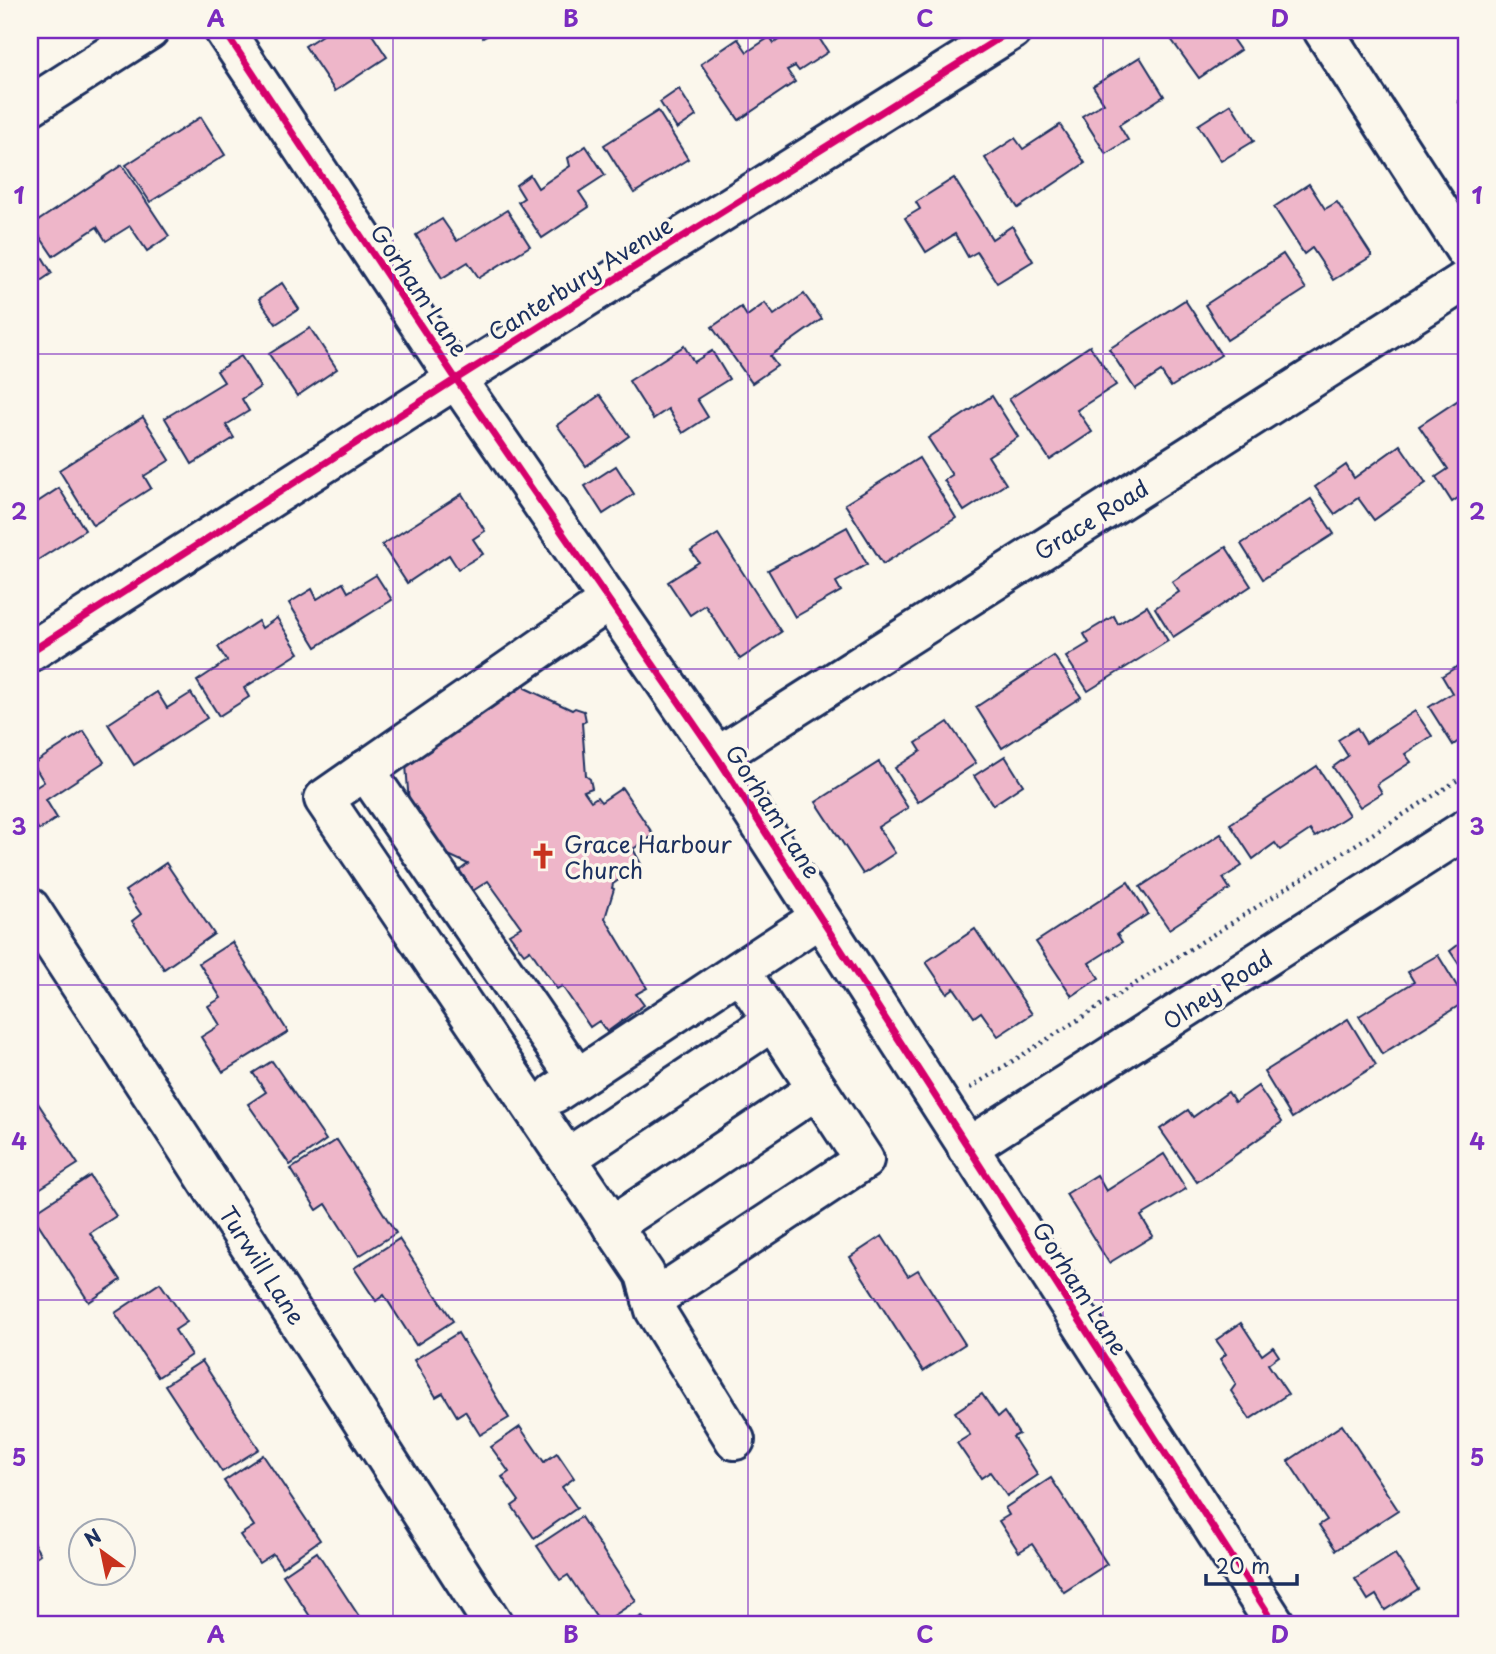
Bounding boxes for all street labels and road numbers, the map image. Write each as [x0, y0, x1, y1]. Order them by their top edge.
street label: Canterbury Avenue [481, 207, 679, 349]
street label: Gorham Lane [362, 216, 478, 364]
street label: Grace Road [1027, 470, 1155, 568]
street label: Gorham Lane [717, 737, 831, 885]
street label: Olney Road [1155, 940, 1279, 1038]
street label: Turwill Lane [211, 1199, 315, 1331]
street label: Gorham Lane [1024, 1214, 1138, 1362]

